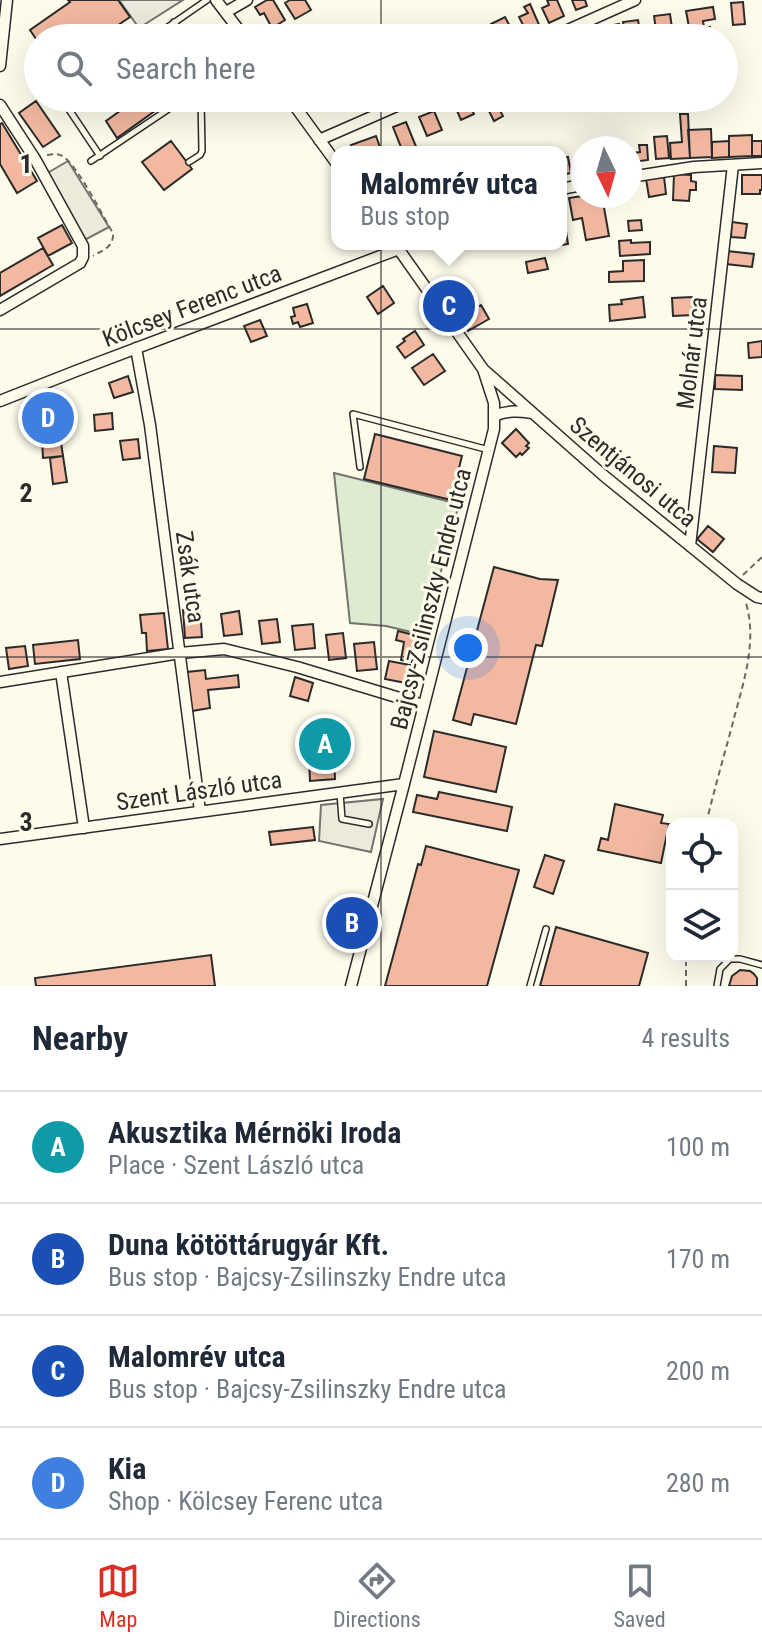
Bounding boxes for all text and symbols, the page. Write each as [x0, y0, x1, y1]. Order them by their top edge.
search box [24, 24, 738, 112]
icon: search [52, 46, 96, 90]
text: Search here [116, 51, 256, 86]
north arrow [570, 136, 642, 208]
popup [331, 146, 567, 250]
text: 1 [19, 149, 33, 179]
text: Malomrév utca [360, 166, 538, 201]
text: Bus stop [360, 201, 450, 231]
street label: Kölcsey Ferenc utca [99, 259, 285, 353]
pin: C [423, 276, 475, 336]
street label: Molnár utca [671, 295, 713, 411]
pin: D [22, 388, 74, 448]
street label: Szentjánosi utca [564, 411, 702, 533]
street label: Bajcsy-Zsilinszky Endre utca [385, 466, 477, 732]
text: 2 [19, 478, 33, 508]
street label: Zsák utca [170, 529, 210, 625]
your location [448, 628, 488, 668]
pin: A [299, 714, 351, 774]
street label: Szent László utca [114, 766, 284, 816]
text: 3 [19, 807, 33, 837]
map controls [666, 818, 738, 962]
button: locate [666, 818, 738, 890]
button: layers [666, 890, 738, 962]
pin: B [326, 893, 378, 953]
text: Nearby [32, 1018, 128, 1058]
text: 4 results [641, 1023, 730, 1053]
text: Akusztika Mérnöki Iroda [108, 1115, 401, 1150]
text: A [50, 1132, 66, 1162]
text: 100 m [666, 1132, 730, 1162]
text: Place · Szent László utca [108, 1150, 364, 1180]
text: Duna kötöttárugyár Kft. [108, 1227, 389, 1262]
text: B [51, 1244, 65, 1274]
text: 170 m [666, 1244, 730, 1274]
text: Bus stop · Bajcsy-Zsilinszky Endre utca [108, 1262, 506, 1292]
text: Malomrév utca [108, 1339, 286, 1374]
text: C [51, 1356, 65, 1386]
text: 200 m [666, 1356, 730, 1386]
text: Bus stop · Bajcsy-Zsilinszky Endre utca [108, 1374, 506, 1404]
text: Kia [108, 1451, 146, 1486]
text: D [51, 1468, 65, 1498]
text: 280 m [666, 1468, 730, 1498]
text: Shop · Kölcsey Ferenc utca [108, 1486, 383, 1516]
tab: Map [96, 1559, 140, 1632]
tab: Directions [333, 1559, 421, 1632]
tab: Saved [613, 1559, 666, 1632]

